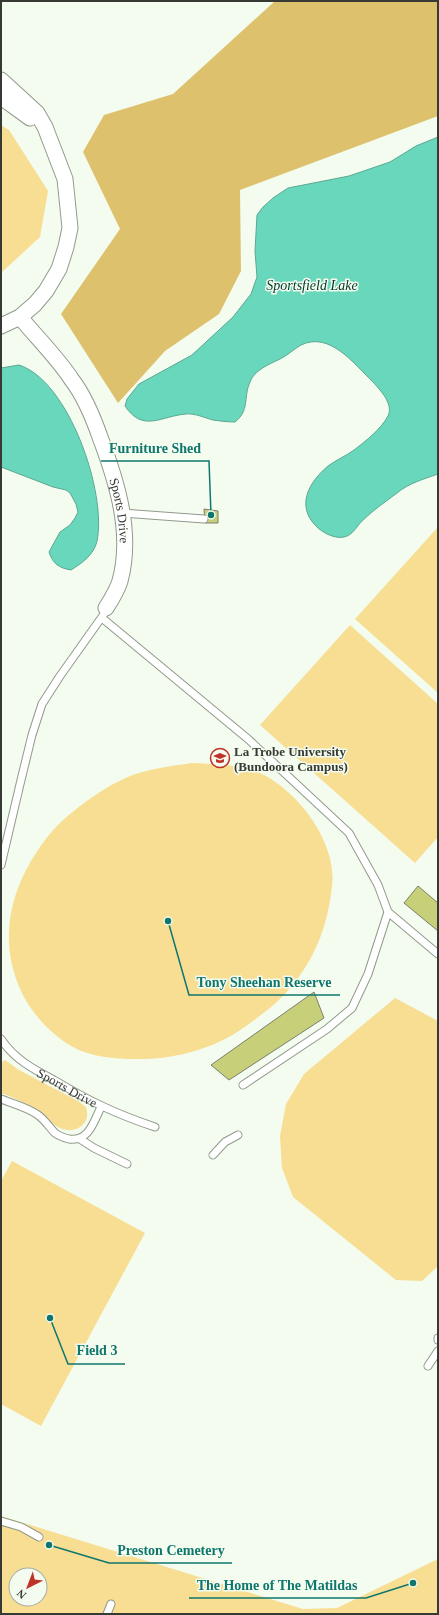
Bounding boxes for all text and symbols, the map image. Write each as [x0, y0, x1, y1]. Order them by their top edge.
water label: Sportsfield Lake [266, 278, 358, 293]
callout: Furniture Shed [101, 435, 209, 461]
text: Furniture Shed [109, 441, 201, 456]
street label: Sports Drive [107, 476, 132, 544]
place label: La Trobe University (Bundoora Campus) [234, 744, 348, 774]
school or university icon: La Trobe University (Bundoora Campus) [209, 747, 231, 769]
callout: Tony Sheehan Reserve [189, 969, 340, 995]
text: Tony Sheehan Reserve [197, 975, 331, 990]
street label: Sports Drive [35, 1065, 100, 1110]
callout: Field 3 [68, 1338, 125, 1364]
text: Field 3 [77, 1343, 117, 1358]
callout: Preston Cemetery [109, 1537, 232, 1563]
text: Preston Cemetery [117, 1543, 225, 1558]
north arrow [8, 1567, 48, 1607]
callout: The Home of The Matildas [189, 1572, 366, 1598]
text: The Home of The Matildas [197, 1578, 358, 1593]
text: N [14, 1587, 28, 1602]

